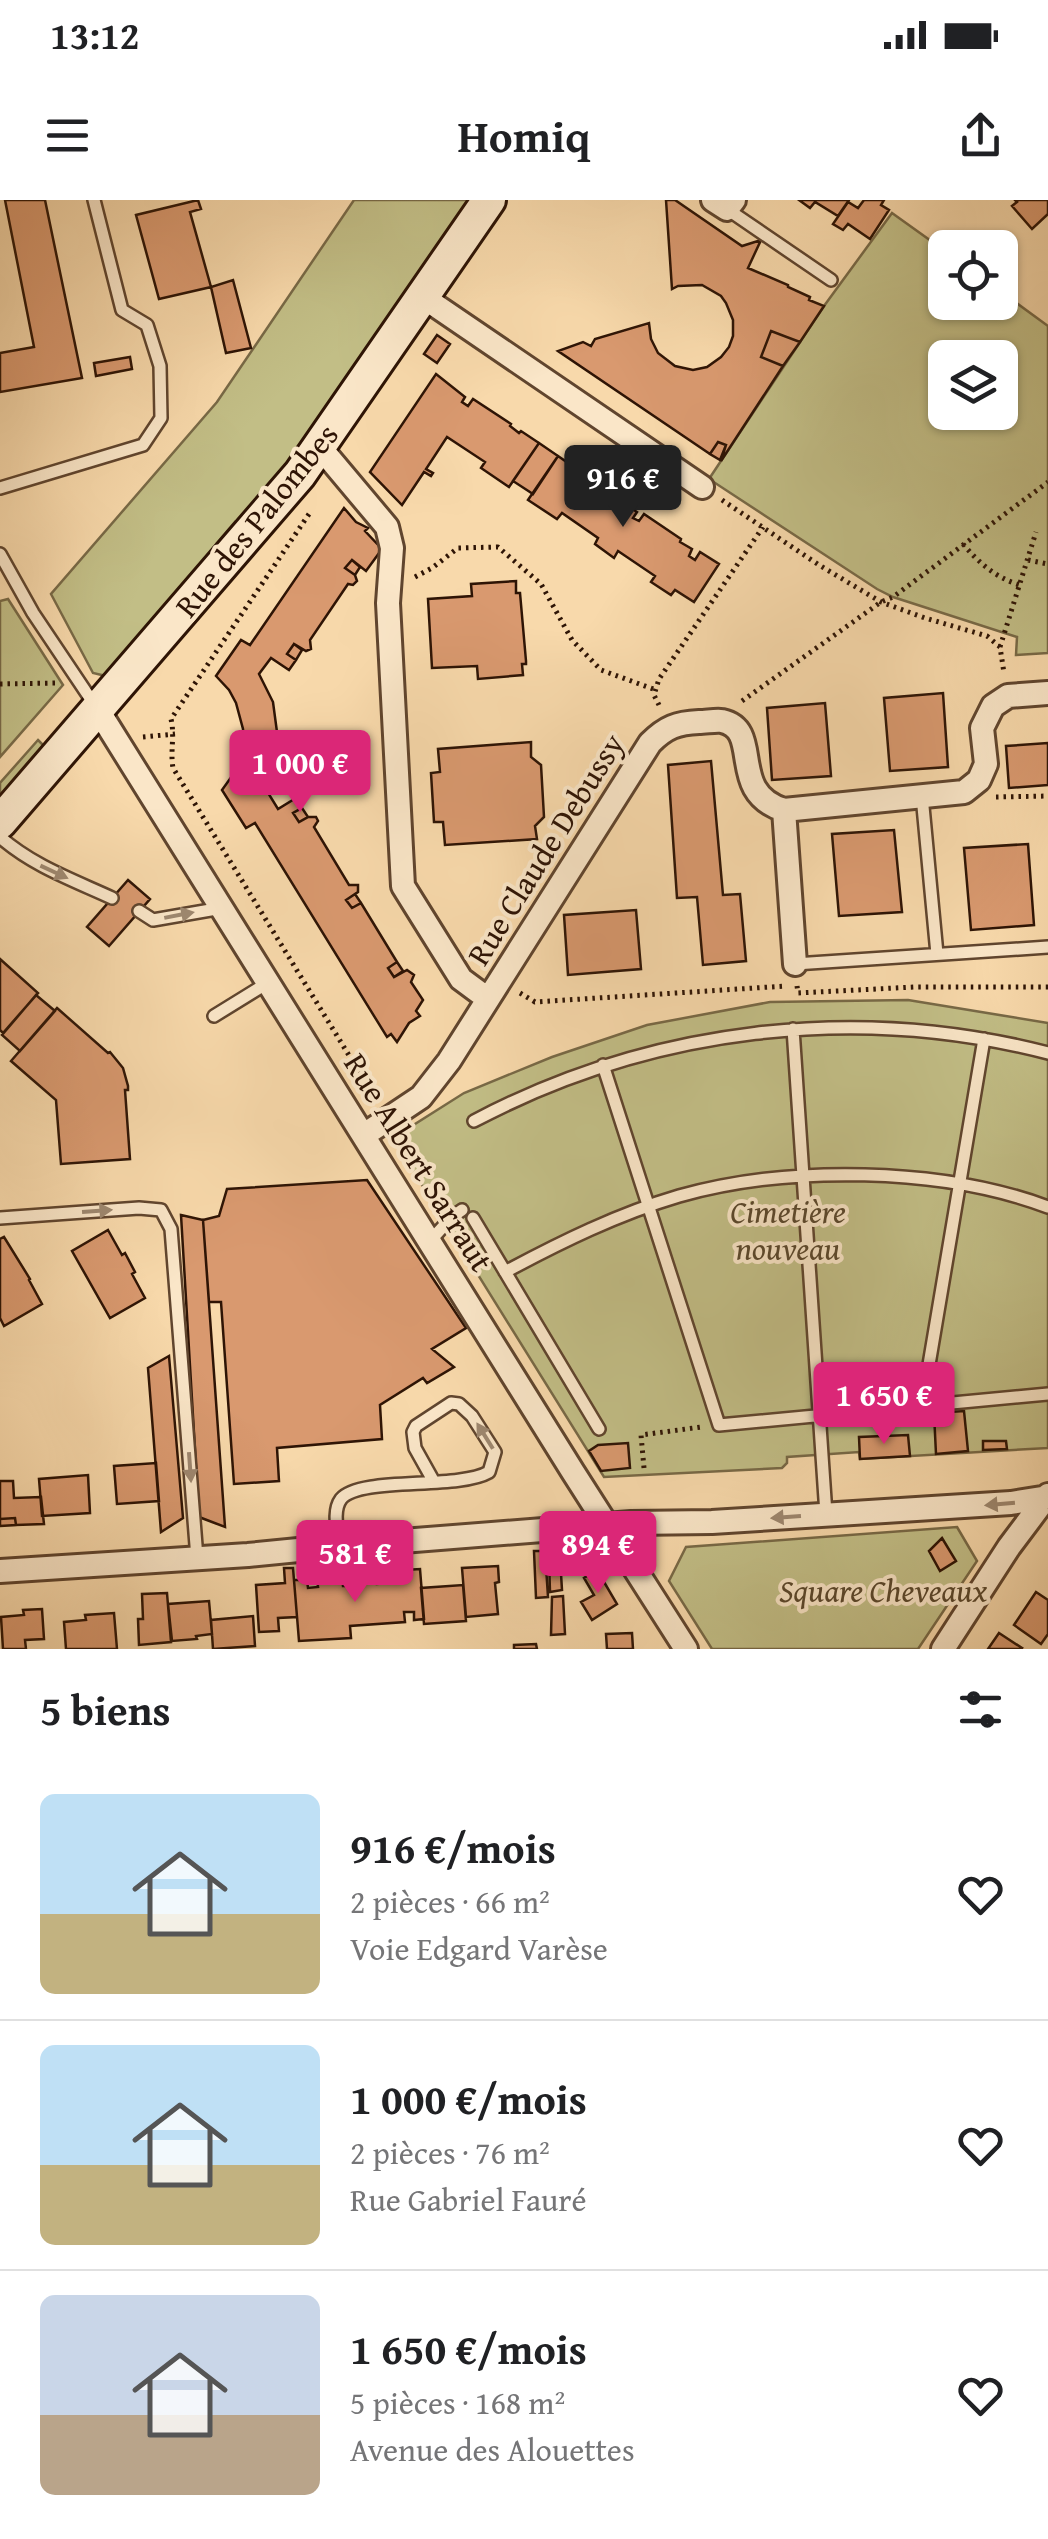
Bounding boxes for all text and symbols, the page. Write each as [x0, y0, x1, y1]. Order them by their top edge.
text: 13:12 [50, 7, 140, 63]
text: Homiq [458, 103, 590, 168]
icon: menu [40, 108, 95, 163]
icon: share [953, 108, 1008, 163]
map controls [928, 230, 1018, 430]
button: locate [928, 230, 1018, 320]
button: layers [928, 340, 1018, 430]
street label: Rue des Palombes [163, 413, 349, 627]
pin: 916 € [553, 445, 693, 530]
text: 916 € [586, 454, 660, 501]
street label: Rue Claude Debussy [455, 724, 635, 974]
pin: 1 000 € [208, 730, 392, 815]
text: 1 000 € [252, 739, 348, 786]
one-way arrow [40, 863, 69, 880]
one-way arrow [164, 906, 195, 922]
street label: Rue Albert Sarraut [333, 1044, 505, 1280]
park label: Cimetière nouveau [730, 1188, 846, 1272]
one-way arrow [82, 1203, 114, 1219]
pin: 1 650 € [792, 1362, 976, 1447]
text: 1 650 € [836, 1371, 932, 1418]
one-way arrow [476, 1422, 495, 1449]
one-way arrow [182, 1452, 198, 1484]
one-way arrow [984, 1496, 1016, 1512]
one-way arrow [769, 1509, 801, 1525]
pin: 894 € [528, 1511, 668, 1596]
pin: 581 € [285, 1520, 425, 1605]
text: 894 € [561, 1520, 635, 1567]
text: 581 € [318, 1529, 392, 1576]
park label: Square Cheveaux [779, 1567, 988, 1614]
text: 5 biens [40, 1679, 171, 1740]
icon: filters [953, 1682, 1008, 1737]
text: 916 €/mois [350, 1817, 556, 1878]
icon: home [120, 1834, 240, 1954]
icon: heart [953, 1867, 1008, 1922]
text: 2 pièces · 66 m² [350, 1878, 550, 1925]
text: Voie Edgard Varèse [350, 1925, 608, 1972]
text: 1 000 €/mois [350, 2068, 587, 2129]
icon: home [120, 2085, 240, 2205]
icon: heart [953, 2118, 1008, 2173]
text: 2 pièces · 76 m² [350, 2129, 550, 2176]
text: Rue Gabriel Fauré [350, 2176, 587, 2223]
text: 1 650 €/mois [350, 2318, 587, 2379]
icon: home [120, 2335, 240, 2455]
icon: heart [953, 2368, 1008, 2423]
text: 5 pièces · 168 m² [350, 2379, 565, 2426]
text: Avenue des Alouettes [350, 2426, 635, 2473]

